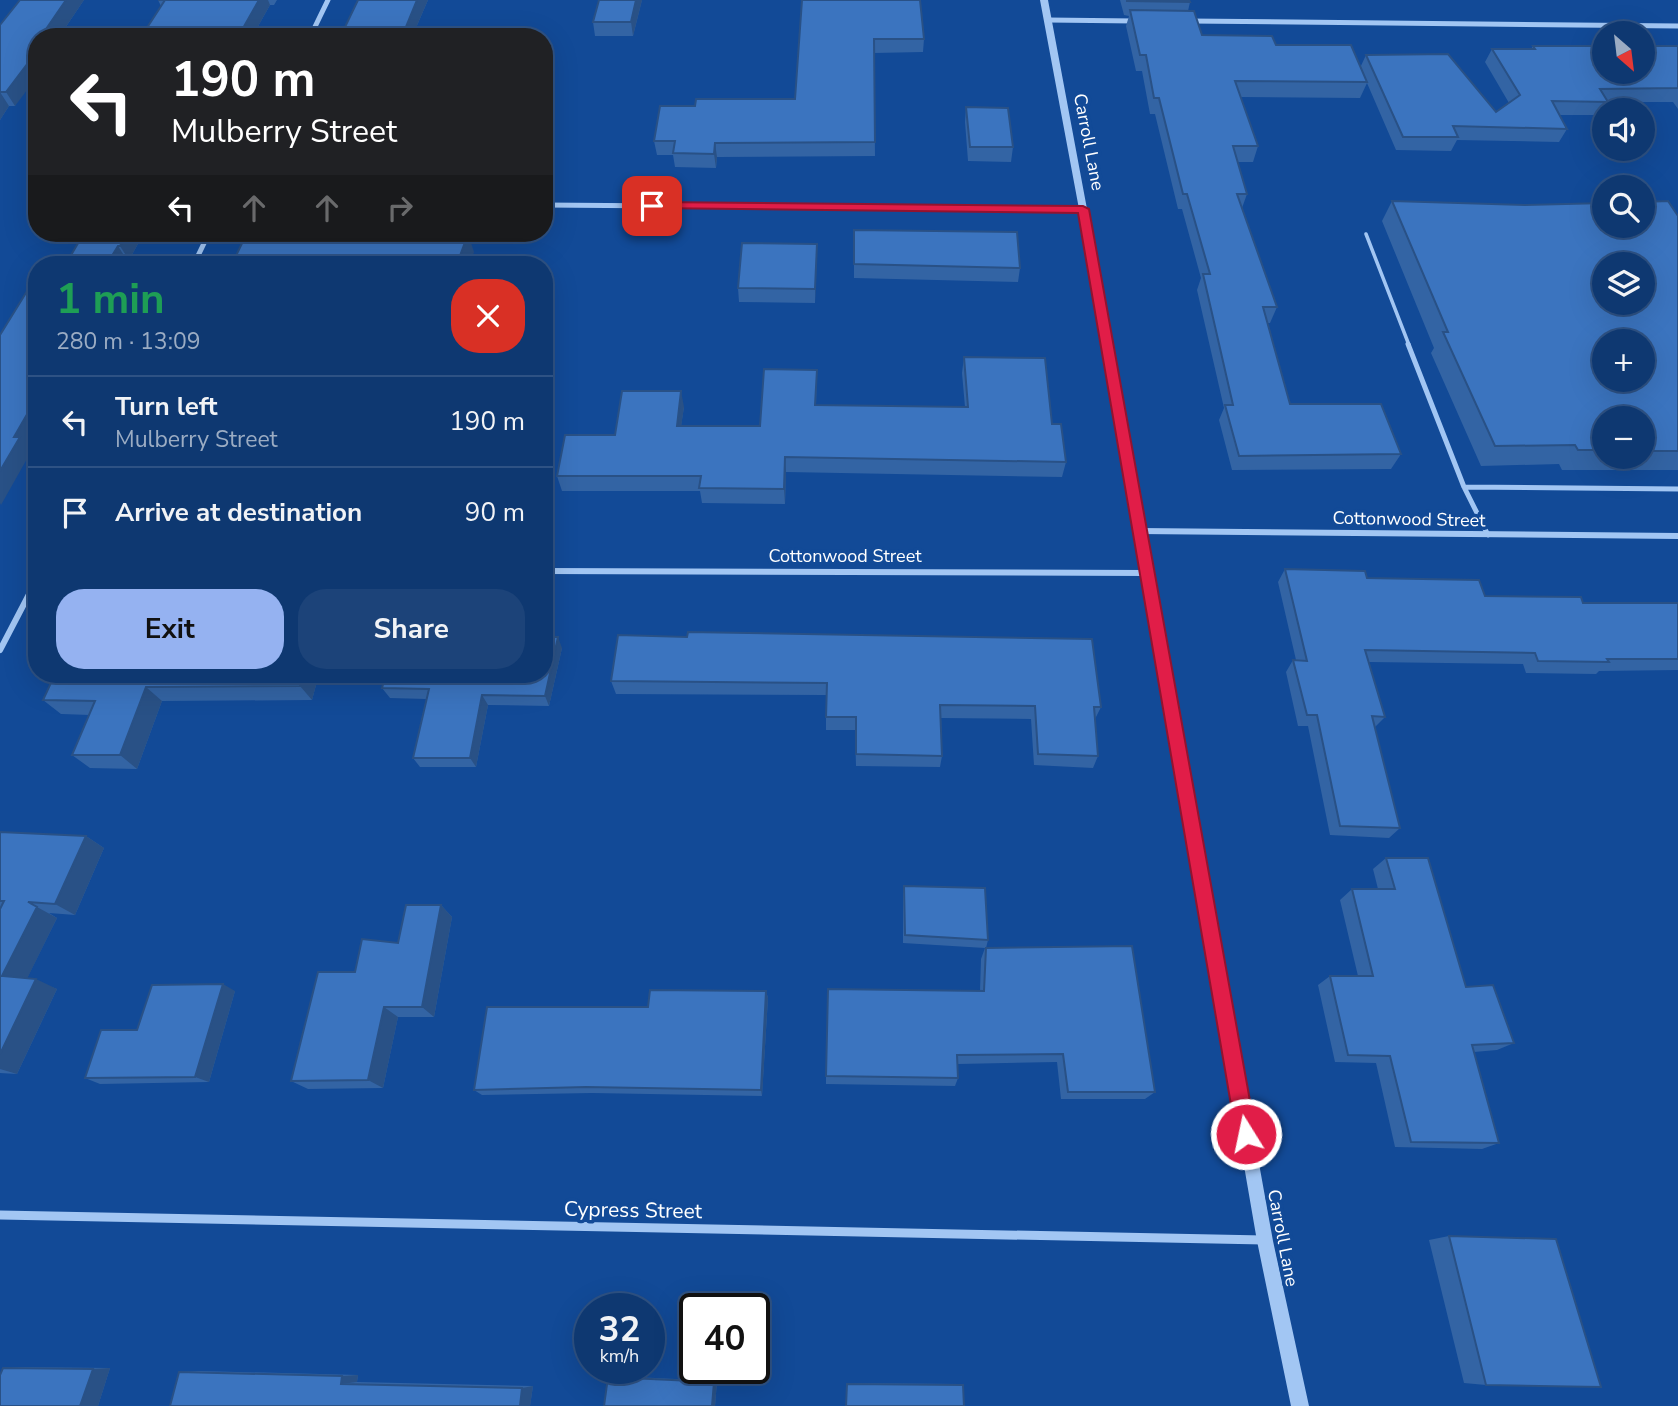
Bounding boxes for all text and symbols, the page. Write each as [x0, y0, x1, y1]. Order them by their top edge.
north arrow [1592, 21, 1656, 84]
map controls [1592, 21, 1655, 469]
text: 190 m [171, 46, 315, 113]
icon: left [56, 56, 147, 147]
street label: Carroll Lane [1068, 91, 1110, 193]
button: sound [1592, 98, 1655, 161]
text: Mulberry Street [171, 110, 397, 153]
button: search [1592, 175, 1655, 238]
pin [622, 176, 682, 236]
icon: arrive [633, 187, 671, 225]
icon: left [162, 189, 200, 227]
icon: ahead [235, 189, 273, 227]
icon: ahead [308, 189, 346, 227]
icon: right [381, 189, 419, 227]
button: layers [1592, 252, 1655, 315]
text: 1 min [56, 271, 165, 328]
button: close [451, 279, 525, 353]
text: 280 m · 13:09 [56, 326, 201, 357]
button: + [1592, 329, 1655, 392]
text: Turn left [115, 389, 218, 424]
icon: left [56, 403, 94, 441]
text: 190 m [449, 404, 525, 439]
button: − [1592, 406, 1655, 469]
text: Mulberry Street [115, 424, 278, 455]
icon: arrive [56, 494, 94, 532]
text: Arrive at destination [115, 495, 362, 530]
text: 90 m [465, 495, 525, 530]
street label: Cottonwood Street [1332, 506, 1486, 532]
street label: Cottonwood Street [768, 544, 922, 568]
button: Exit [56, 589, 284, 669]
button: Share [298, 589, 525, 669]
position arrow [1209, 1097, 1283, 1171]
street label: Carroll Lane [1262, 1187, 1304, 1289]
street label: Cypress Street [564, 1195, 703, 1225]
speed limit sign: 40 [679, 1293, 770, 1384]
text: 32 [598, 1306, 641, 1353]
text: km/h [600, 1344, 639, 1368]

